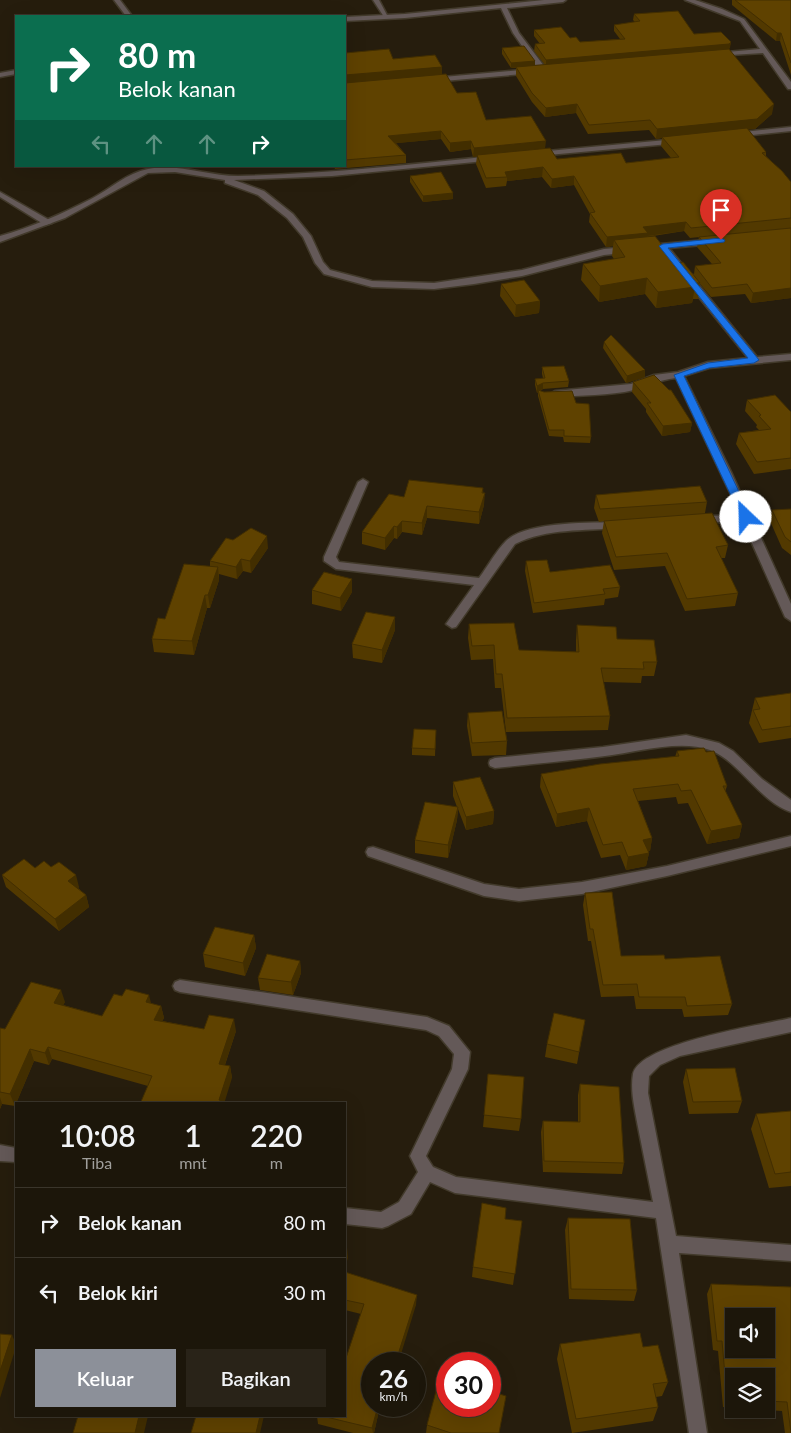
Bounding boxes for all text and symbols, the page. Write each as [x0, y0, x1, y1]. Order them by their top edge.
text: 80 m [118, 33, 196, 75]
icon: right [35, 35, 100, 100]
text: Belok kanan [118, 75, 236, 102]
icon: left [87, 130, 115, 158]
icon: ahead [140, 130, 168, 158]
icon: ahead [193, 130, 221, 158]
icon: right [246, 130, 274, 158]
pin [700, 189, 742, 240]
icon: arrive [707, 196, 735, 224]
position arrow [719, 490, 771, 542]
text: 10:08 [58, 1117, 136, 1153]
text: 1 [184, 1117, 202, 1153]
text: 220 [250, 1117, 303, 1153]
text: Tiba [82, 1153, 112, 1172]
text: mnt [179, 1153, 207, 1172]
text: m [270, 1153, 283, 1172]
icon: right [35, 1209, 63, 1237]
text: Belok kanan [78, 1211, 182, 1234]
text: 80 m [283, 1211, 326, 1234]
icon: left [35, 1279, 63, 1307]
text: Belok kiri [78, 1281, 158, 1304]
text: 30 m [283, 1281, 326, 1304]
map controls [725, 1308, 775, 1418]
button: sound [725, 1308, 775, 1358]
button: Keluar [35, 1349, 176, 1407]
button: Bagikan [186, 1349, 326, 1407]
speed limit sign: 30 [436, 1352, 501, 1417]
text: 26 [379, 1363, 408, 1393]
button: layers [725, 1368, 775, 1418]
text: km/h [379, 1389, 408, 1404]

